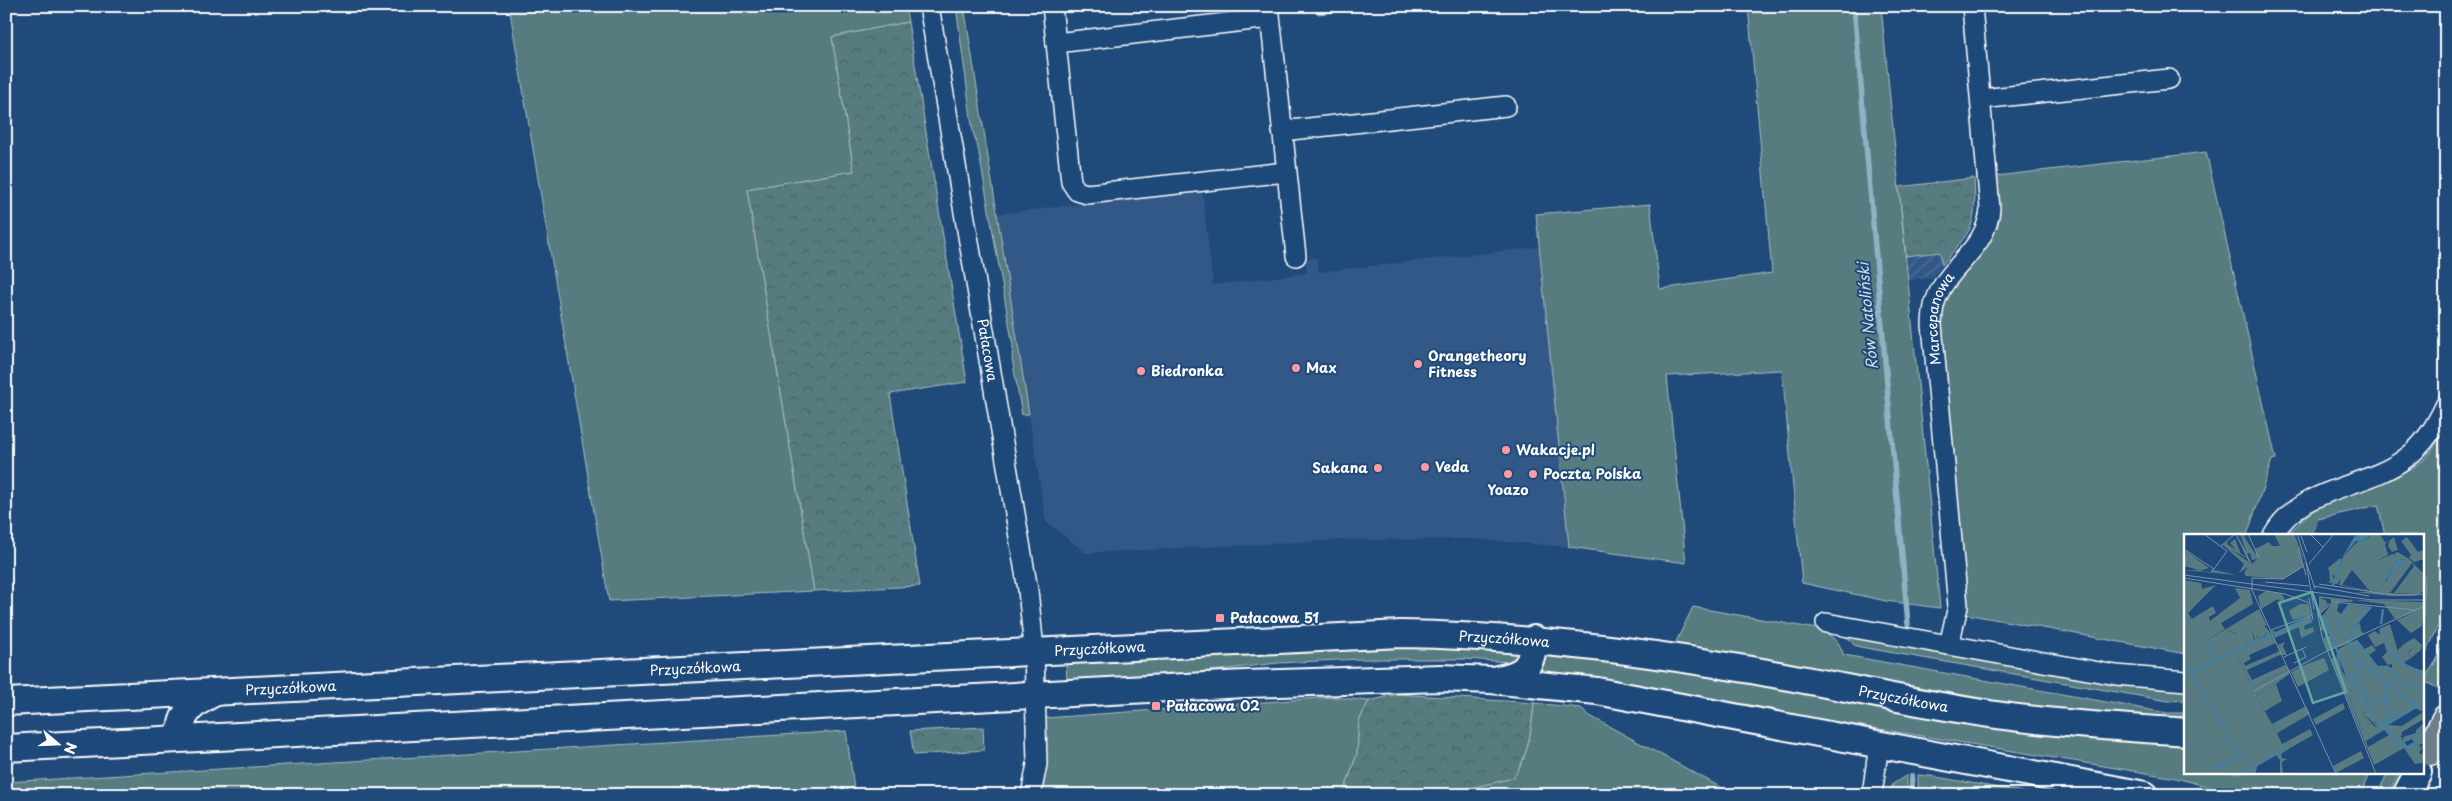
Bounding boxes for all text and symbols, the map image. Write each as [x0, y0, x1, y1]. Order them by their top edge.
water label: Rów Natoliński [1850, 259, 1883, 371]
street label: Marcepanowa [1921, 267, 1959, 366]
street label: Pałacowa [972, 317, 1004, 383]
place label: Orangetheory Fitness [1428, 345, 1526, 382]
place label: Max [1306, 357, 1337, 378]
marker: Orangetheory Fitness [1412, 358, 1424, 370]
place label: Biedronka [1151, 360, 1224, 381]
marker: Max [1290, 362, 1302, 374]
marker: Biedronka [1135, 365, 1147, 377]
place label: Wakacje.pl [1516, 439, 1595, 460]
marker: Wakacje.pl [1500, 444, 1512, 456]
place label: Veda [1435, 456, 1470, 477]
place label: Sakana [1312, 457, 1368, 478]
marker: Veda [1419, 461, 1431, 473]
marker: Sakana [1372, 462, 1384, 474]
place label: Poczta Polska [1543, 463, 1642, 484]
marker: Yoazo [1502, 468, 1514, 480]
marker: Poczta Polska [1527, 468, 1539, 480]
place label: Yoazo [1487, 479, 1529, 500]
inset map [2184, 534, 2424, 774]
place label: Pałacowa 51 [1230, 607, 1319, 628]
marker: Pałacowa 51 [1214, 612, 1226, 624]
street label: Przyczółkowa [1458, 625, 1551, 652]
street label: Przyczółkowa [1054, 635, 1146, 661]
street label: Przyczółkowa [649, 655, 741, 681]
street label: Przyczółkowa [245, 675, 337, 700]
street label: Przyczółkowa [1857, 680, 1950, 717]
place label: Pałacowa 02 [1166, 695, 1260, 716]
marker: Pałacowa 02 [1150, 700, 1162, 712]
north arrow [32, 718, 82, 768]
text: N [59, 740, 82, 757]

